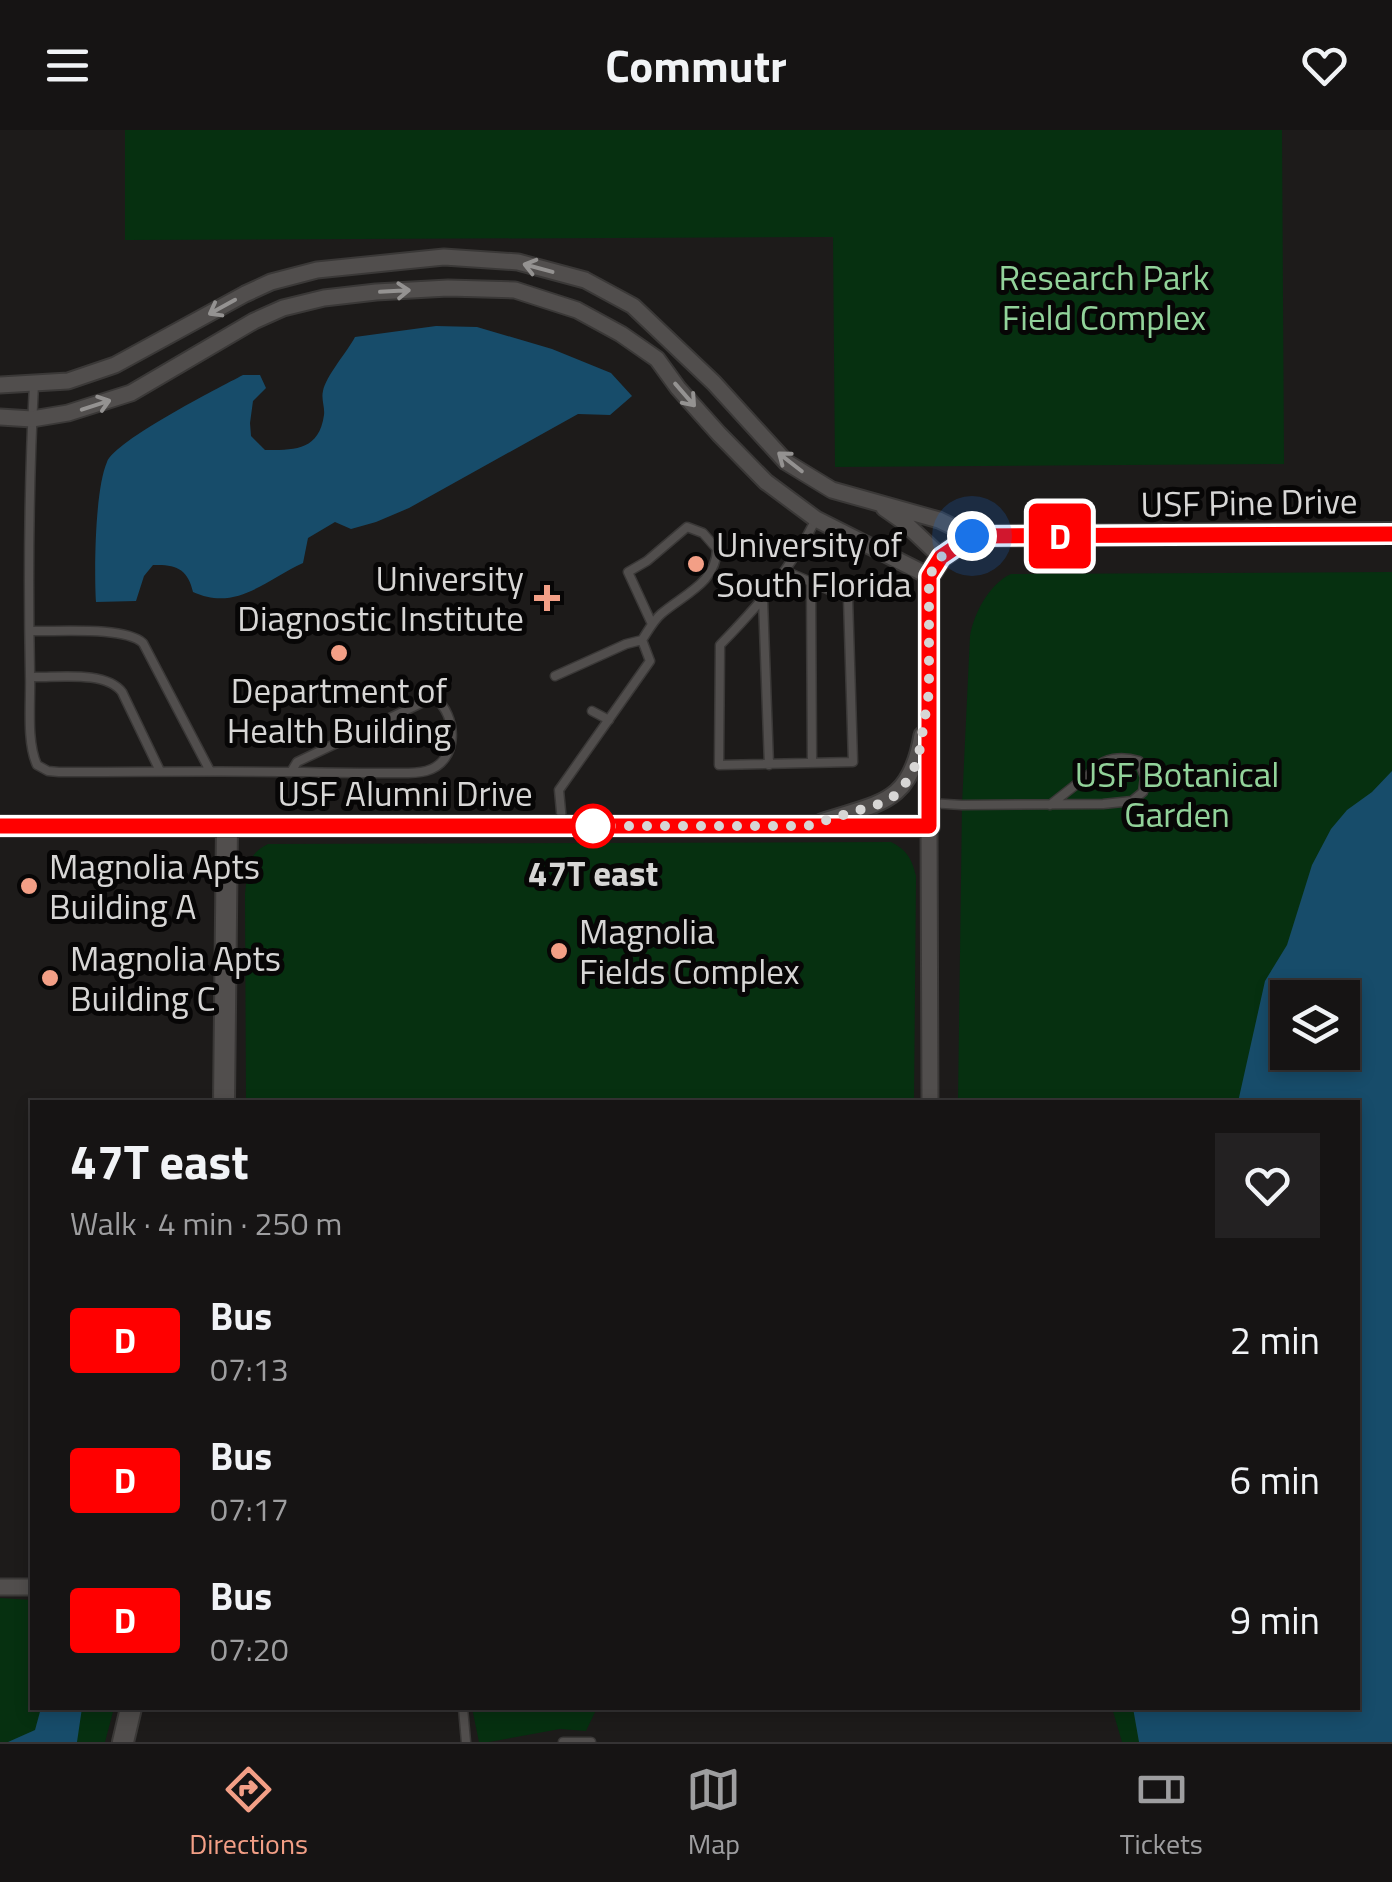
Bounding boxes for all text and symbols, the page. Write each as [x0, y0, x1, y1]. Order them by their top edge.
text: Commutr [605, 31, 787, 99]
icon: menu [40, 38, 95, 93]
icon: heart [1297, 38, 1352, 93]
park label: Research Park Field Complex [999, 250, 1210, 344]
one-way arrow [523, 257, 554, 276]
one-way arrow [378, 281, 410, 300]
one-way arrow [207, 297, 237, 317]
one-way arrow [674, 382, 697, 407]
one-way arrow [79, 394, 111, 412]
one-way arrow [777, 451, 803, 473]
street label: USF Pine Drive [1140, 473, 1358, 531]
line badge: D [1028, 504, 1092, 568]
text: D [1049, 509, 1071, 563]
your location [947, 511, 997, 561]
place label: University of South Florida [716, 517, 912, 611]
place label: University Diagnostic Institute [237, 551, 524, 645]
marker: University of South Florida [685, 553, 707, 575]
marker: University Diagnostic Institute [534, 585, 560, 611]
marker: Department of Health Building [328, 642, 350, 664]
place label: Department of Health Building [227, 663, 451, 757]
park label: USF Botanical Garden [1075, 747, 1279, 841]
street label: USF Alumni Drive [277, 766, 533, 820]
marker: 47T east [572, 805, 614, 847]
place label: Magnolia Apts Building A [49, 839, 260, 933]
place label: 47T east [528, 846, 658, 900]
marker: Magnolia Apts Building A [18, 875, 40, 897]
place label: Magnolia Fields Complex [579, 904, 800, 998]
place label: Magnolia Apts Building C [70, 931, 281, 1025]
marker: Magnolia Fields Complex [548, 940, 570, 962]
marker: Magnolia Apts Building C [39, 967, 61, 989]
map controls [1270, 980, 1360, 1070]
button: layers [1270, 980, 1360, 1070]
text: 47T east [70, 1125, 249, 1198]
button: heart [1215, 1133, 1320, 1238]
text: Walk · 4 min · 250 m [70, 1199, 342, 1247]
text: Bus [210, 1287, 272, 1345]
text: 2 min [1230, 1311, 1320, 1369]
text: D [114, 1313, 136, 1367]
text: 07:13 [210, 1345, 289, 1393]
text: Bus [210, 1427, 272, 1485]
text: 6 min [1230, 1451, 1320, 1509]
text: D [114, 1453, 136, 1507]
text: 07:17 [210, 1485, 289, 1533]
text: Bus [210, 1567, 272, 1625]
text: 9 min [1230, 1591, 1320, 1649]
text: D [114, 1593, 136, 1647]
text: 07:20 [210, 1625, 289, 1673]
tab: Directions [189, 1762, 308, 1865]
tab: Map [686, 1762, 741, 1865]
tab: Tickets [1120, 1762, 1203, 1865]

